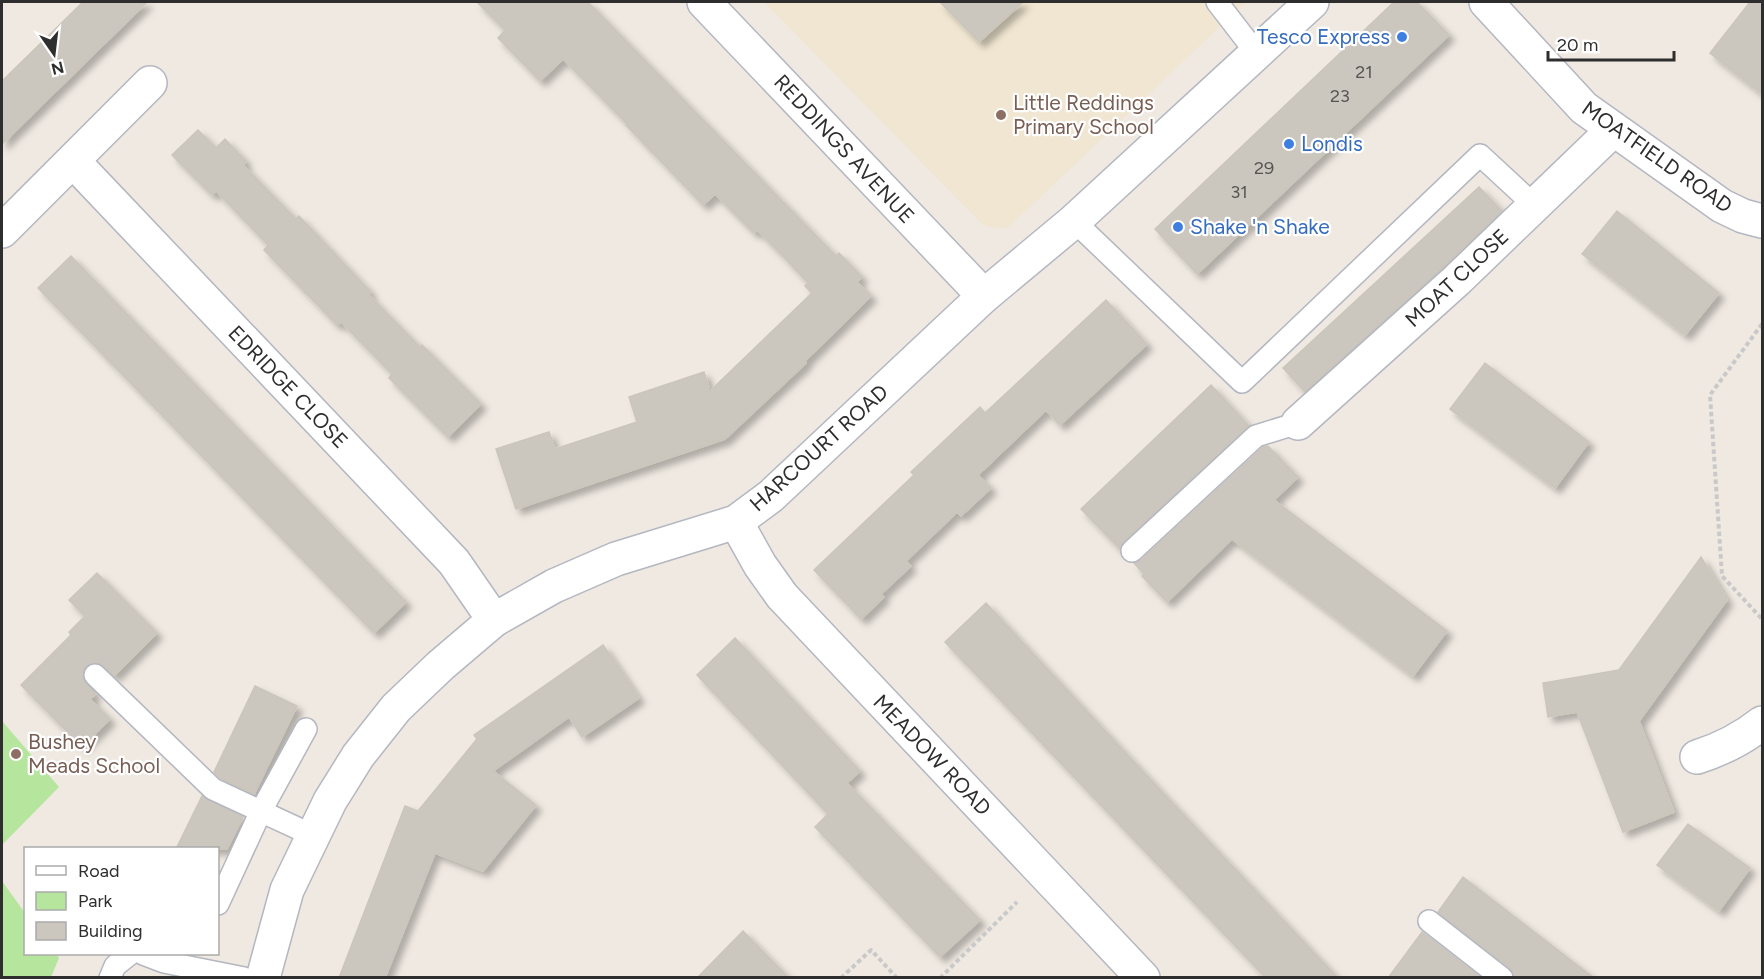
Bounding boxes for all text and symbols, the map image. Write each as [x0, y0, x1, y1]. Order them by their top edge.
north arrow [24, 24, 84, 84]
place label: Tesco Express [1257, 24, 1390, 49]
scale bar [1548, 24, 1674, 62]
marker: Tesco Express [1395, 30, 1409, 44]
text: 20 m [1557, 34, 1598, 56]
text: N [49, 57, 66, 79]
house number: 21 [1355, 61, 1373, 83]
street label: REDDINGS AVENUE [769, 69, 920, 228]
house number: 23 [1330, 85, 1350, 107]
place label: Little Reddings Primary School [1013, 90, 1154, 139]
street label: MOATFIELD ROAD [1577, 95, 1737, 218]
marker: Little Reddings Primary School [994, 108, 1008, 122]
place label: Londis [1301, 131, 1363, 156]
marker: Londis [1282, 137, 1296, 151]
house number: 29 [1254, 157, 1274, 179]
house number: 31 [1230, 181, 1248, 203]
place label: Shake 'n Shake [1190, 214, 1330, 239]
marker: Shake 'n Shake [1171, 220, 1185, 234]
street label: MOAT CLOSE [1400, 223, 1513, 332]
street label: EDRIDGE CLOSE [223, 320, 353, 453]
street label: HARCOURT ROAD [744, 379, 893, 516]
street label: MEADOW ROAD [868, 689, 996, 820]
place label: Bushey Meads School [28, 729, 160, 778]
marker: Bushey Meads School [9, 747, 23, 761]
legend [24, 847, 219, 955]
text: Road [78, 860, 119, 882]
text: Park [78, 890, 113, 912]
text: Building [78, 920, 143, 942]

